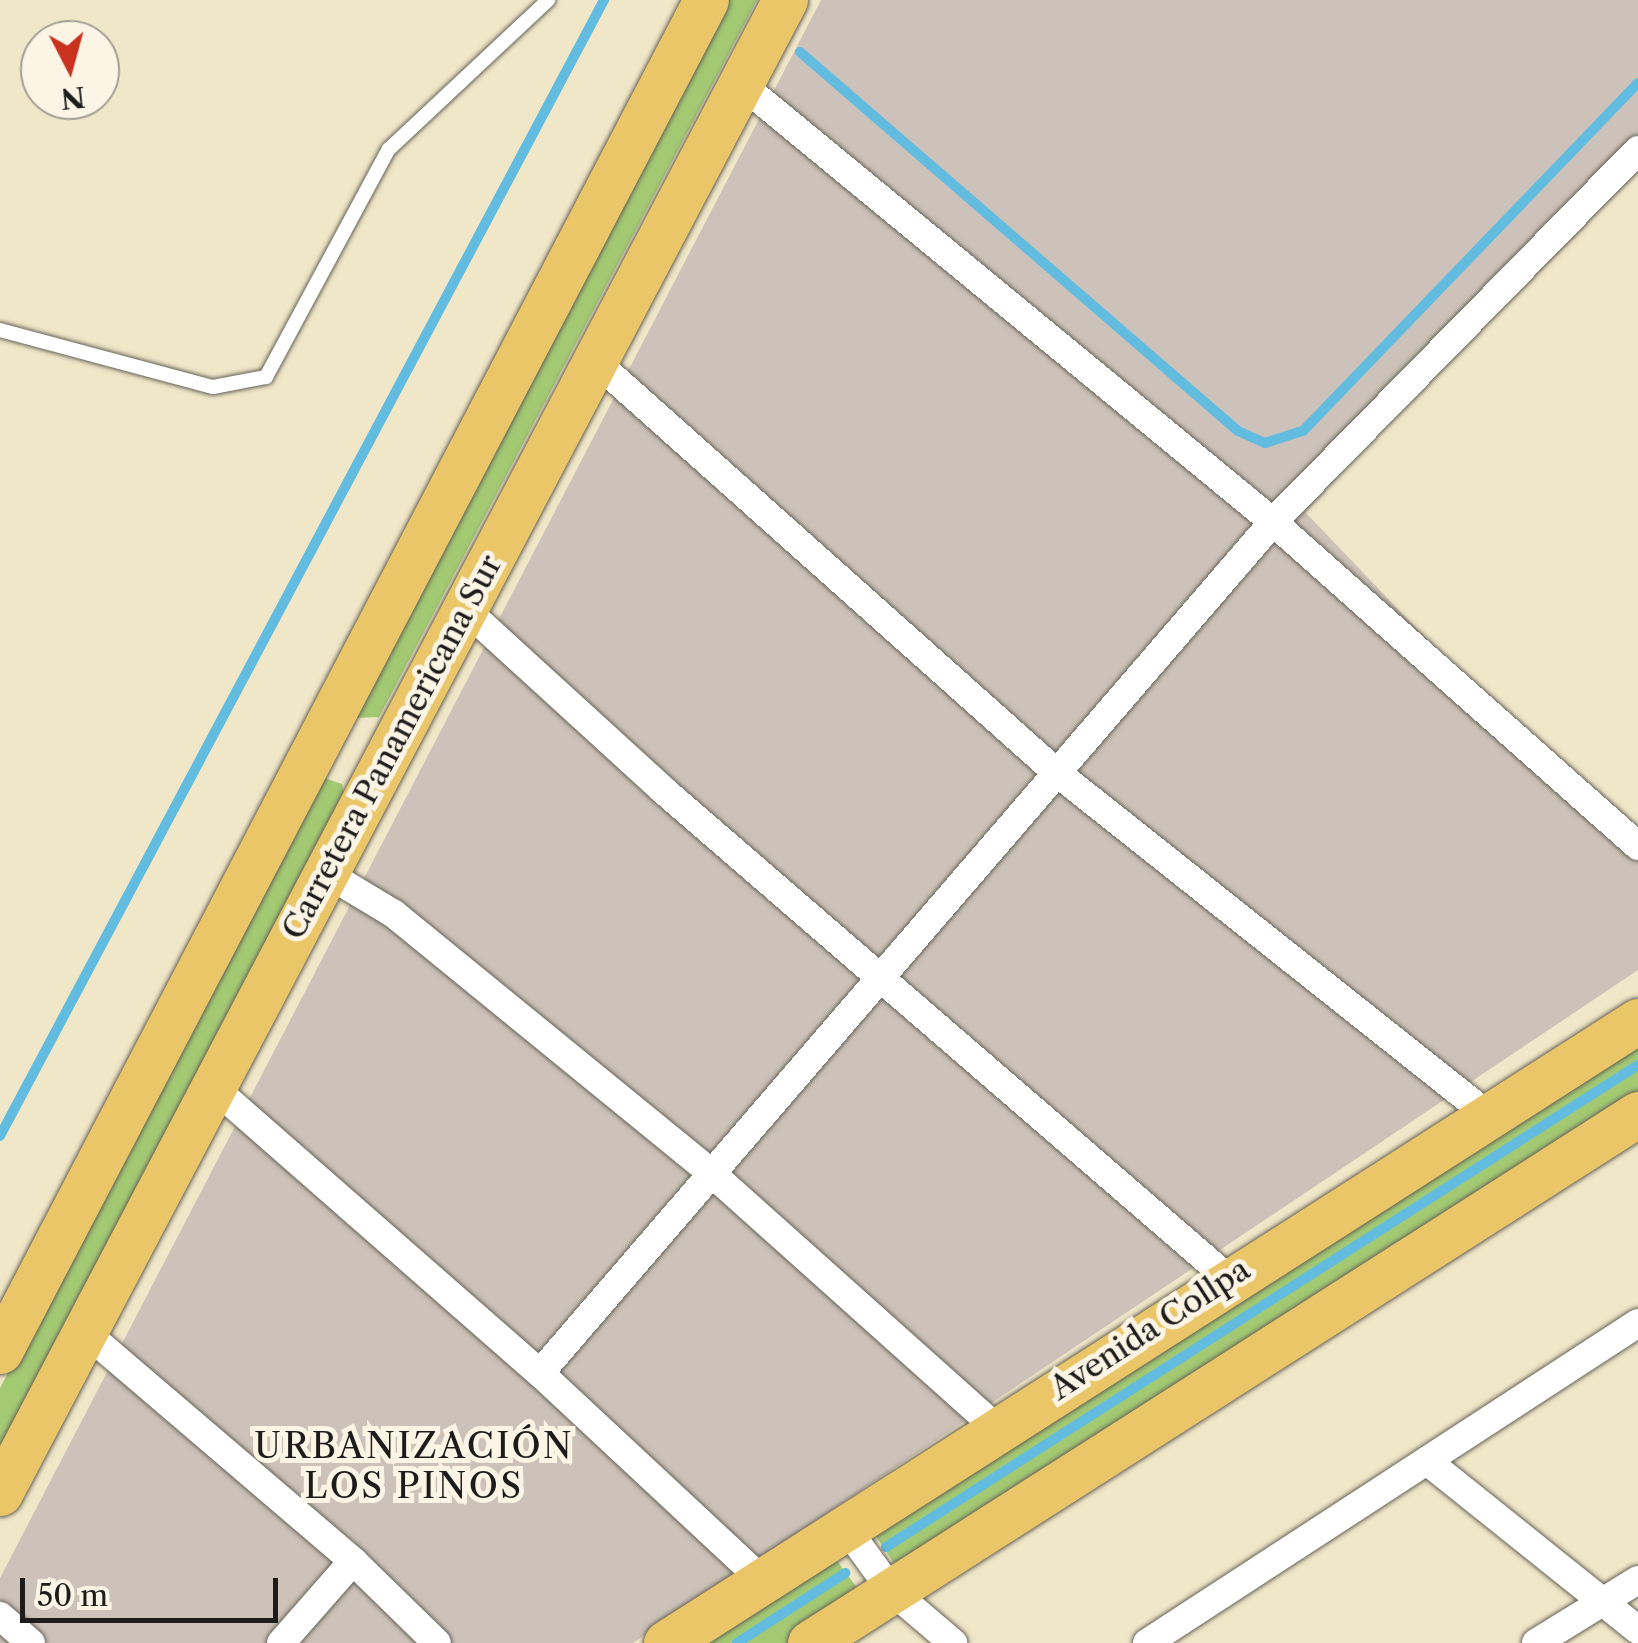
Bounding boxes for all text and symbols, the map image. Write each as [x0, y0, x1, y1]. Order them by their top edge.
north arrow [20, 20, 120, 120]
text: N [59, 80, 87, 116]
street label: Carretera Panamericana Sur [274, 548, 510, 946]
street label: Avenida Collpa [1043, 1250, 1257, 1408]
district label: URBANIZACIÓN LOS PINOS [254, 1425, 574, 1507]
scale bar [25, 1558, 282, 1620]
text: 50 m [37, 1577, 108, 1614]

